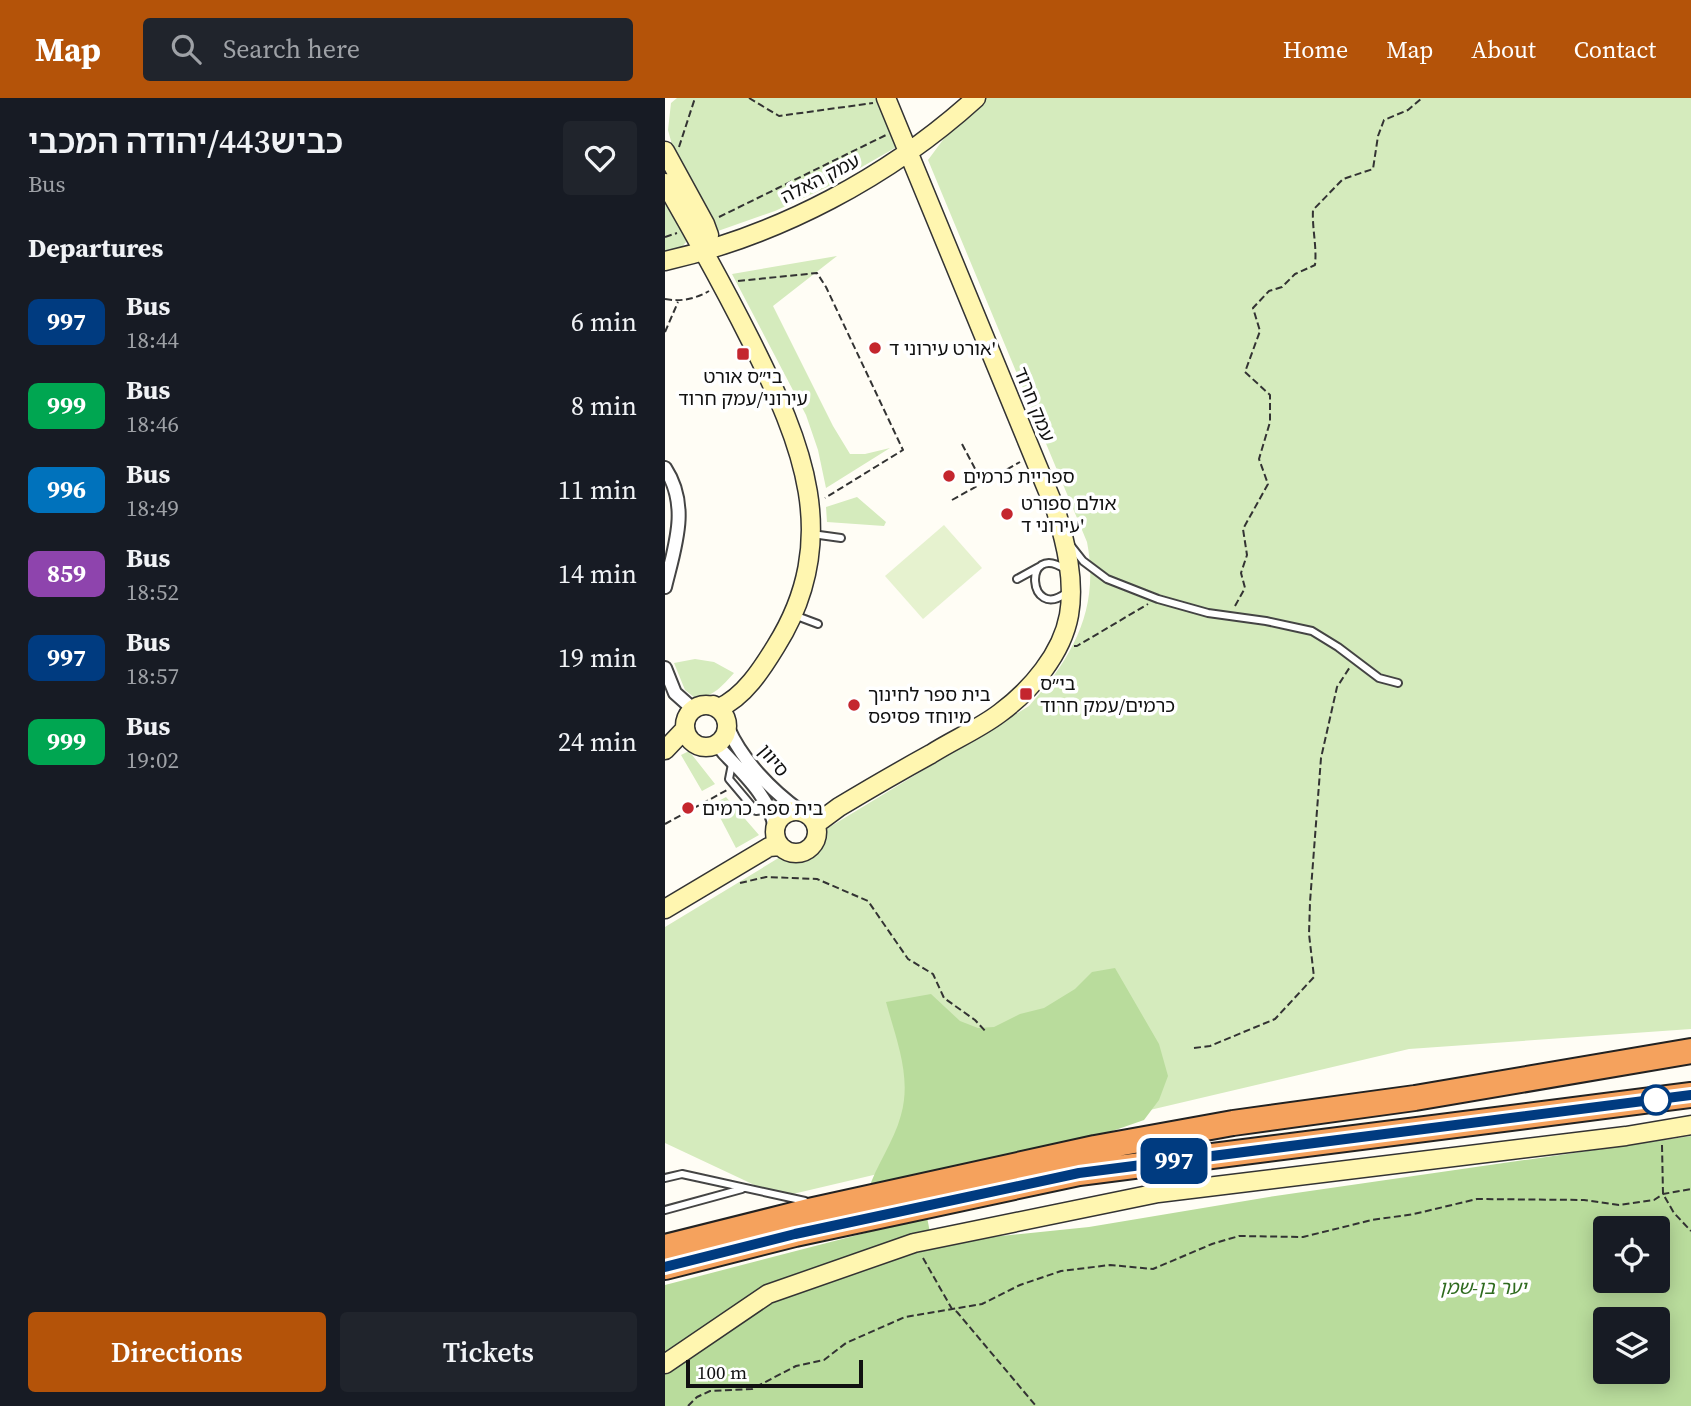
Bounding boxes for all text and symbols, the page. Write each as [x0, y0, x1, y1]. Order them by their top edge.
search box [143, 18, 633, 81]
text: Map [35, 27, 101, 72]
icon: search [167, 30, 205, 68]
text: Search here [223, 31, 360, 67]
text: Home [1283, 33, 1348, 66]
text: Map [1386, 33, 1433, 66]
text: About [1471, 33, 1536, 66]
text: Contact [1574, 33, 1656, 66]
text: כביש443/יהודה המכבי [28, 119, 343, 164]
button: heart [563, 121, 637, 195]
street label: עמק האלה [776, 147, 864, 209]
text: Bus [28, 168, 65, 200]
text: Departures [28, 230, 163, 266]
text: Bus [126, 288, 170, 324]
text: 6 min [571, 304, 637, 340]
text: 997 [47, 305, 86, 338]
text: 18:44 [126, 324, 179, 356]
place label: אורט עירוני ד' [889, 335, 995, 361]
marker: אורט עירוני ד' [867, 340, 883, 356]
marker: בי״ס אורט עירוני/עמק חרוד [735, 346, 751, 362]
place label: בי״ס אורט עירוני/עמק חרוד [678, 363, 808, 411]
street label: עמק חרוד [1008, 363, 1062, 445]
text: Bus [126, 372, 170, 408]
text: 8 min [571, 388, 637, 424]
text: 999 [47, 389, 86, 422]
text: 18:46 [126, 408, 179, 440]
text: Bus [126, 456, 170, 492]
place label: ספריית כרמים [963, 463, 1075, 489]
marker: ספריית כרמים [941, 468, 957, 484]
text: 11 min [558, 472, 637, 508]
text: 996 [47, 473, 86, 506]
place label: אולם ספורט עירוני ד' [1021, 490, 1117, 538]
text: 18:49 [126, 492, 179, 524]
marker: אולם ספורט עירוני ד' [999, 506, 1015, 522]
text: Bus [126, 540, 170, 576]
text: 14 min [558, 556, 637, 592]
text: 859 [47, 557, 86, 590]
text: 18:52 [126, 576, 179, 608]
text: Bus [126, 624, 170, 660]
text: 19 min [558, 640, 637, 676]
text: 997 [47, 641, 86, 674]
text: 18:57 [126, 660, 179, 692]
place label: בי״ס כרמים/עמק חרוד [1040, 670, 1175, 718]
place label: בית ספר לחינוך מיוחד פסיפס [868, 681, 991, 729]
marker: בי״ס כרמים/עמק חרוד [1018, 686, 1034, 702]
marker: בית ספר לחינוך מיוחד פסיפס [846, 697, 862, 713]
text: Bus [126, 708, 170, 744]
text: 24 min [558, 724, 637, 760]
text: 999 [47, 725, 86, 758]
street label: סיוון [753, 738, 795, 782]
text: 19:02 [126, 744, 179, 776]
place label: בית ספר כרמים [702, 795, 824, 821]
marker: בית ספר כרמים [680, 800, 696, 816]
unlabelled marker [1641, 1085, 1671, 1115]
line badge: 997 [1134, 1138, 1214, 1184]
text: 997 [1154, 1144, 1194, 1177]
map controls [1593, 1216, 1670, 1384]
button: locate [1593, 1216, 1670, 1293]
park label: יער בן-שמן [1440, 1274, 1529, 1300]
button: layers [1593, 1307, 1670, 1384]
button: Directions [28, 1312, 326, 1392]
button: Tickets [340, 1312, 637, 1392]
scale bar [686, 1357, 863, 1389]
text: 100 m [697, 1359, 747, 1385]

